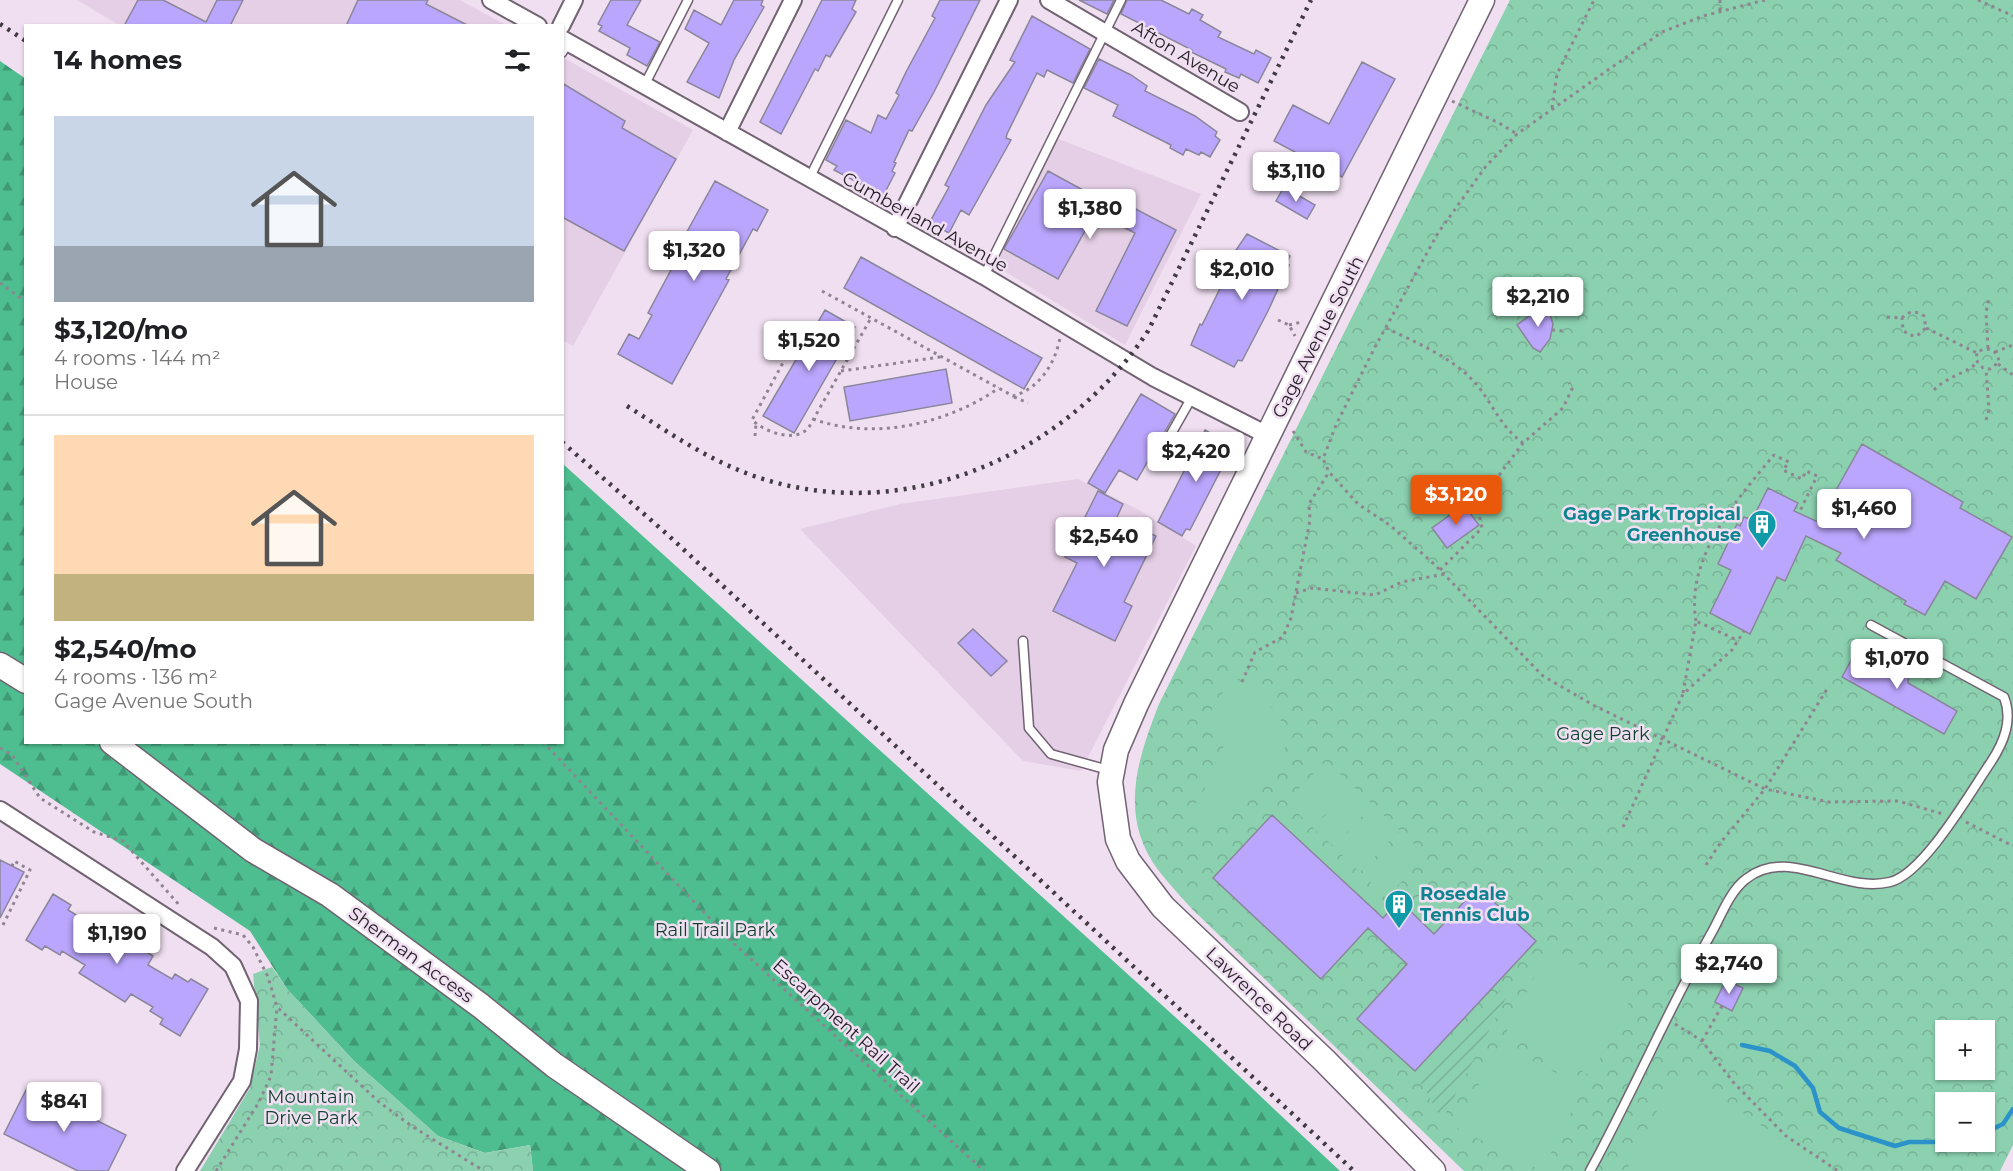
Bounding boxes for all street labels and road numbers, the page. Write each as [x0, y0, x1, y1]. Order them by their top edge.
street label: Afton Avenue [1128, 16, 1244, 98]
street label: Cumberland Avenue [838, 167, 1012, 277]
street label: Gage Avenue South [1268, 252, 1368, 422]
street label: Sherman Access [344, 902, 478, 1008]
street label: Lawrence Road [1201, 943, 1317, 1055]
street label: Escarpment Rail Trail [768, 954, 924, 1098]

